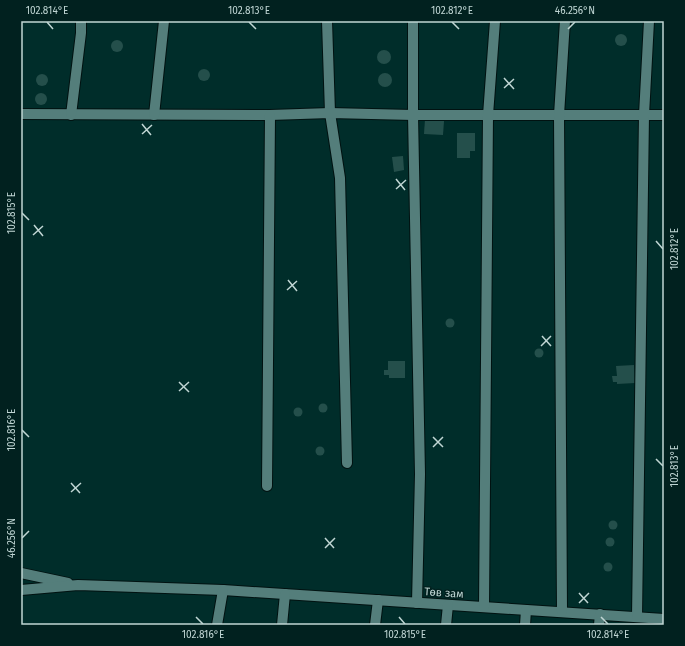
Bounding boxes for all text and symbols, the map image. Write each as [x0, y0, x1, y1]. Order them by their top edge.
text: 102.814°E [26, 5, 68, 17]
text: 102.813°E [228, 5, 270, 17]
text: 102.812°E [431, 5, 473, 17]
text: 46.256°N [555, 5, 595, 17]
text: 102.815°E [6, 192, 18, 234]
text: 102.812°E [669, 228, 681, 270]
text: 102.816°E [6, 409, 18, 451]
text: 102.813°E [669, 445, 681, 487]
text: 46.256°N [6, 518, 18, 558]
street label: Төв зам [424, 585, 464, 601]
text: 102.816°E [182, 629, 224, 641]
text: 102.815°E [384, 629, 426, 641]
text: 102.814°E [587, 629, 629, 641]

